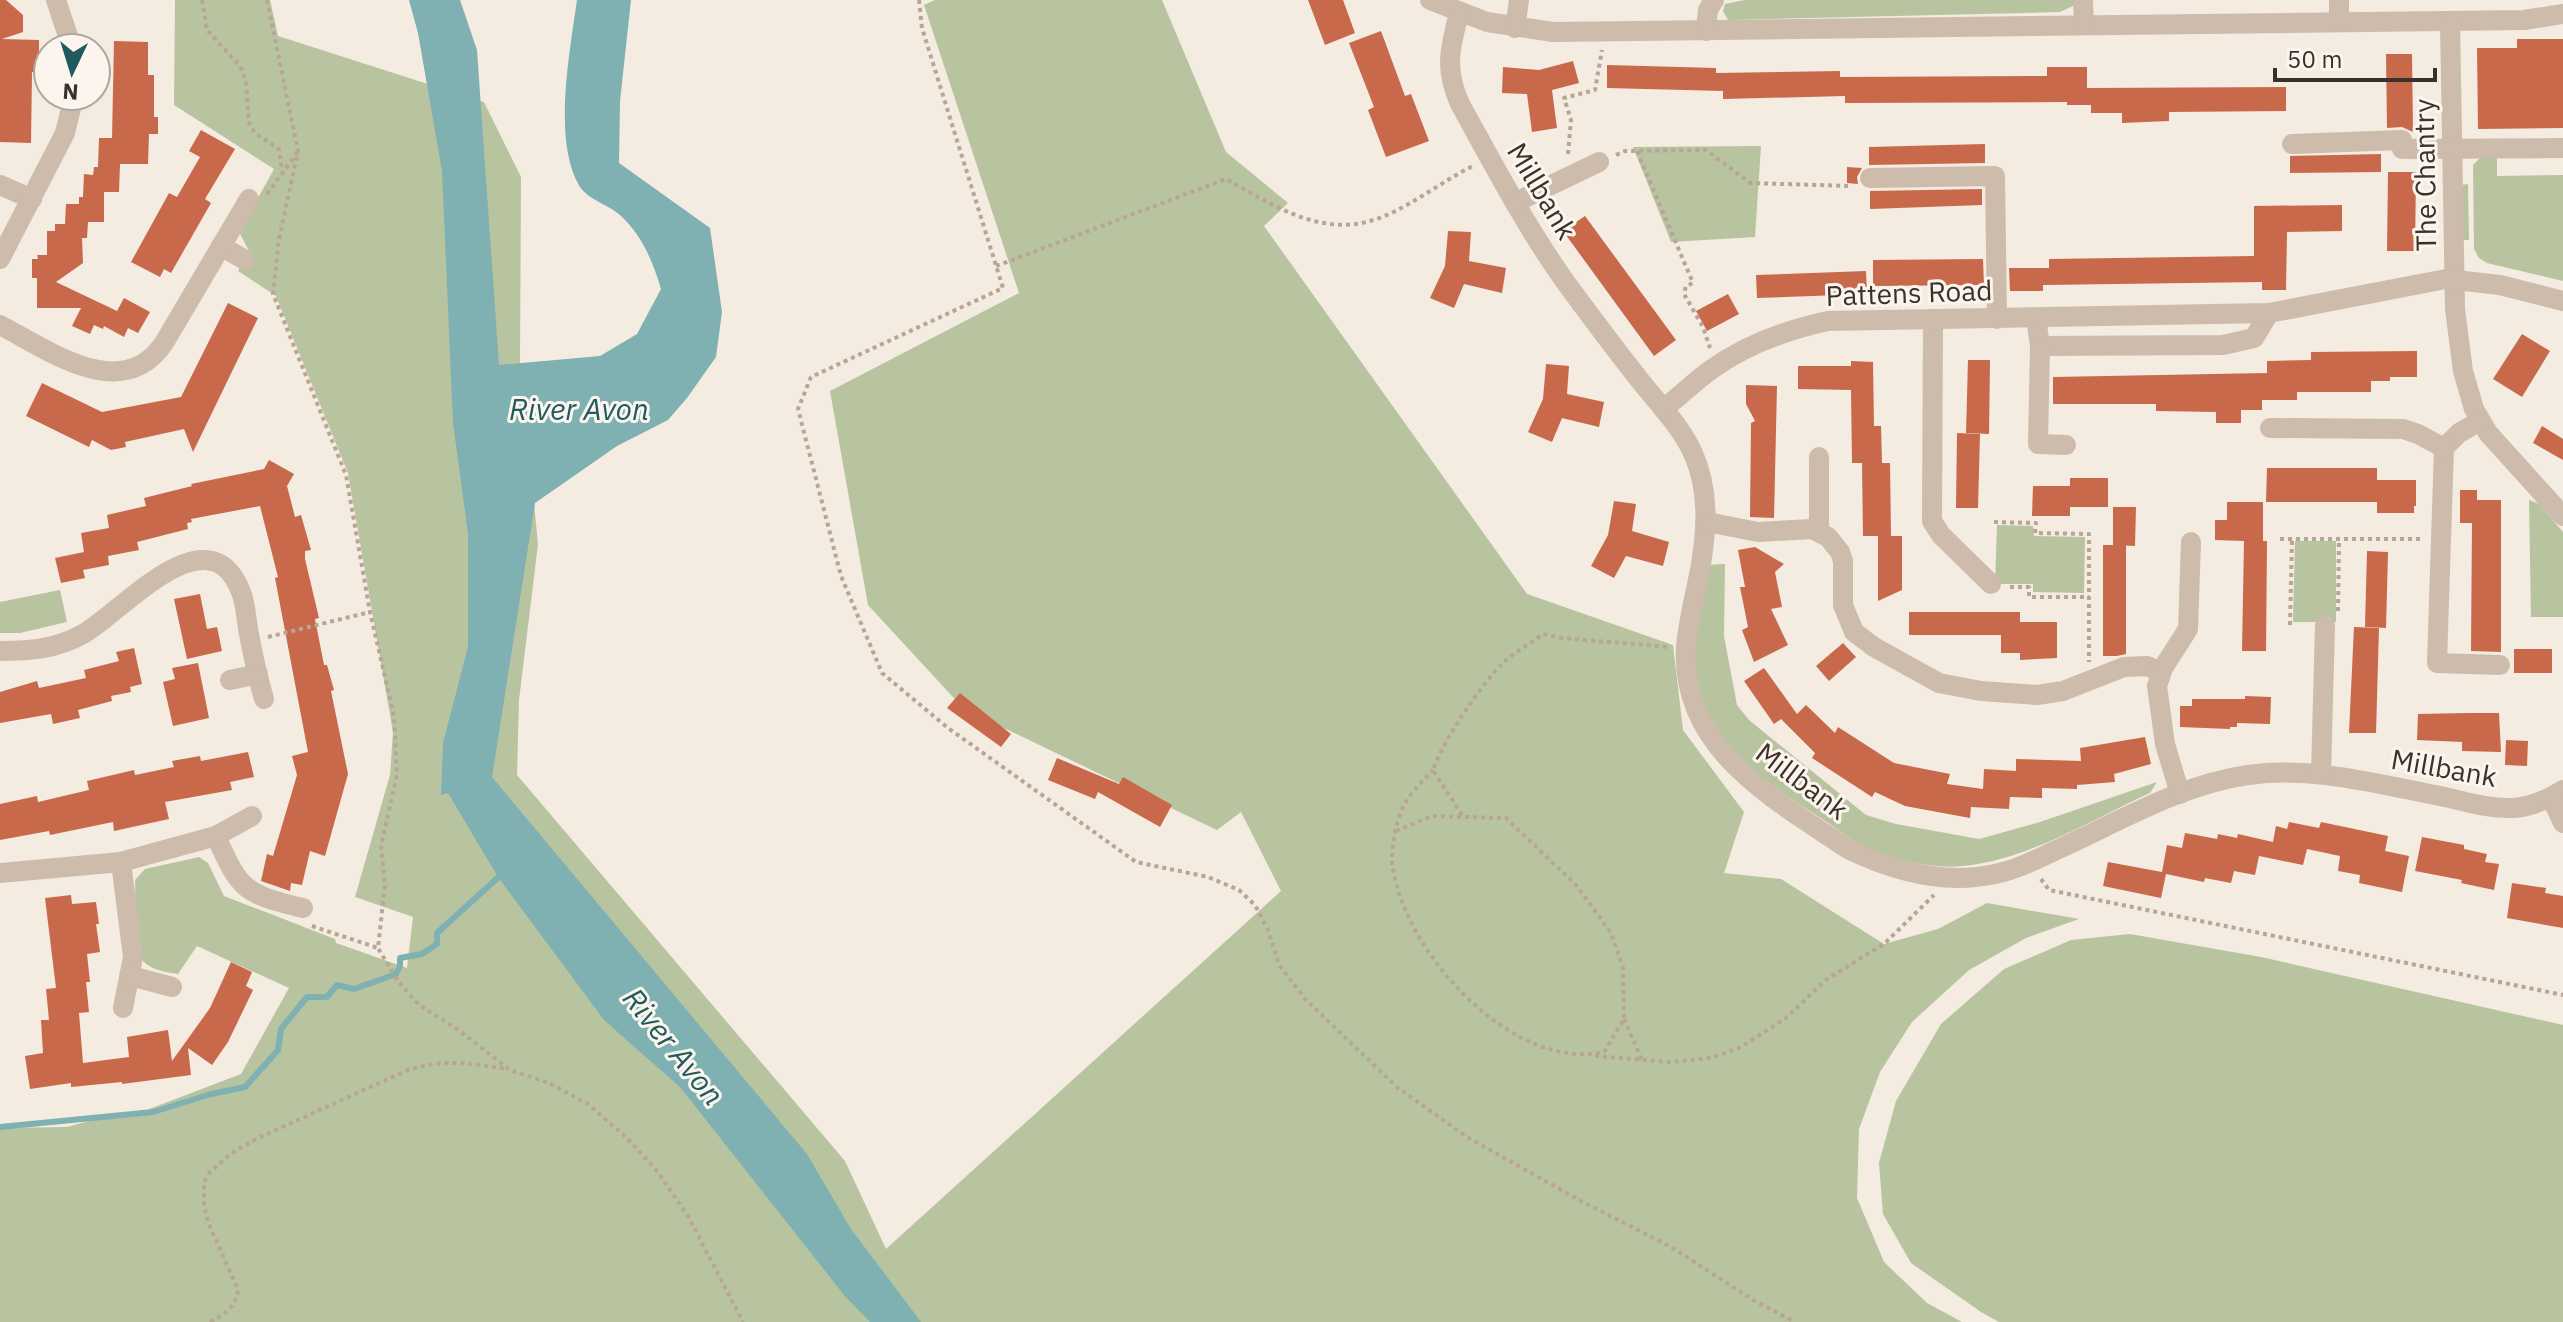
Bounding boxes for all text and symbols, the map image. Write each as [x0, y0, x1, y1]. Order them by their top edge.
north arrow [32, 32, 112, 112]
scale bar [2275, 32, 2435, 82]
text: 50 m [2287, 43, 2342, 75]
text: N [62, 77, 80, 107]
street label: The Chantry [2405, 98, 2444, 252]
street label: Millbank [1499, 135, 1586, 246]
street label: Pattens Road [1825, 271, 1993, 314]
water label: River Avon [509, 389, 649, 428]
street label: Millbank [1749, 734, 1856, 828]
street label: Millbank [2388, 740, 2500, 795]
water label: River Avon [615, 979, 733, 1113]

